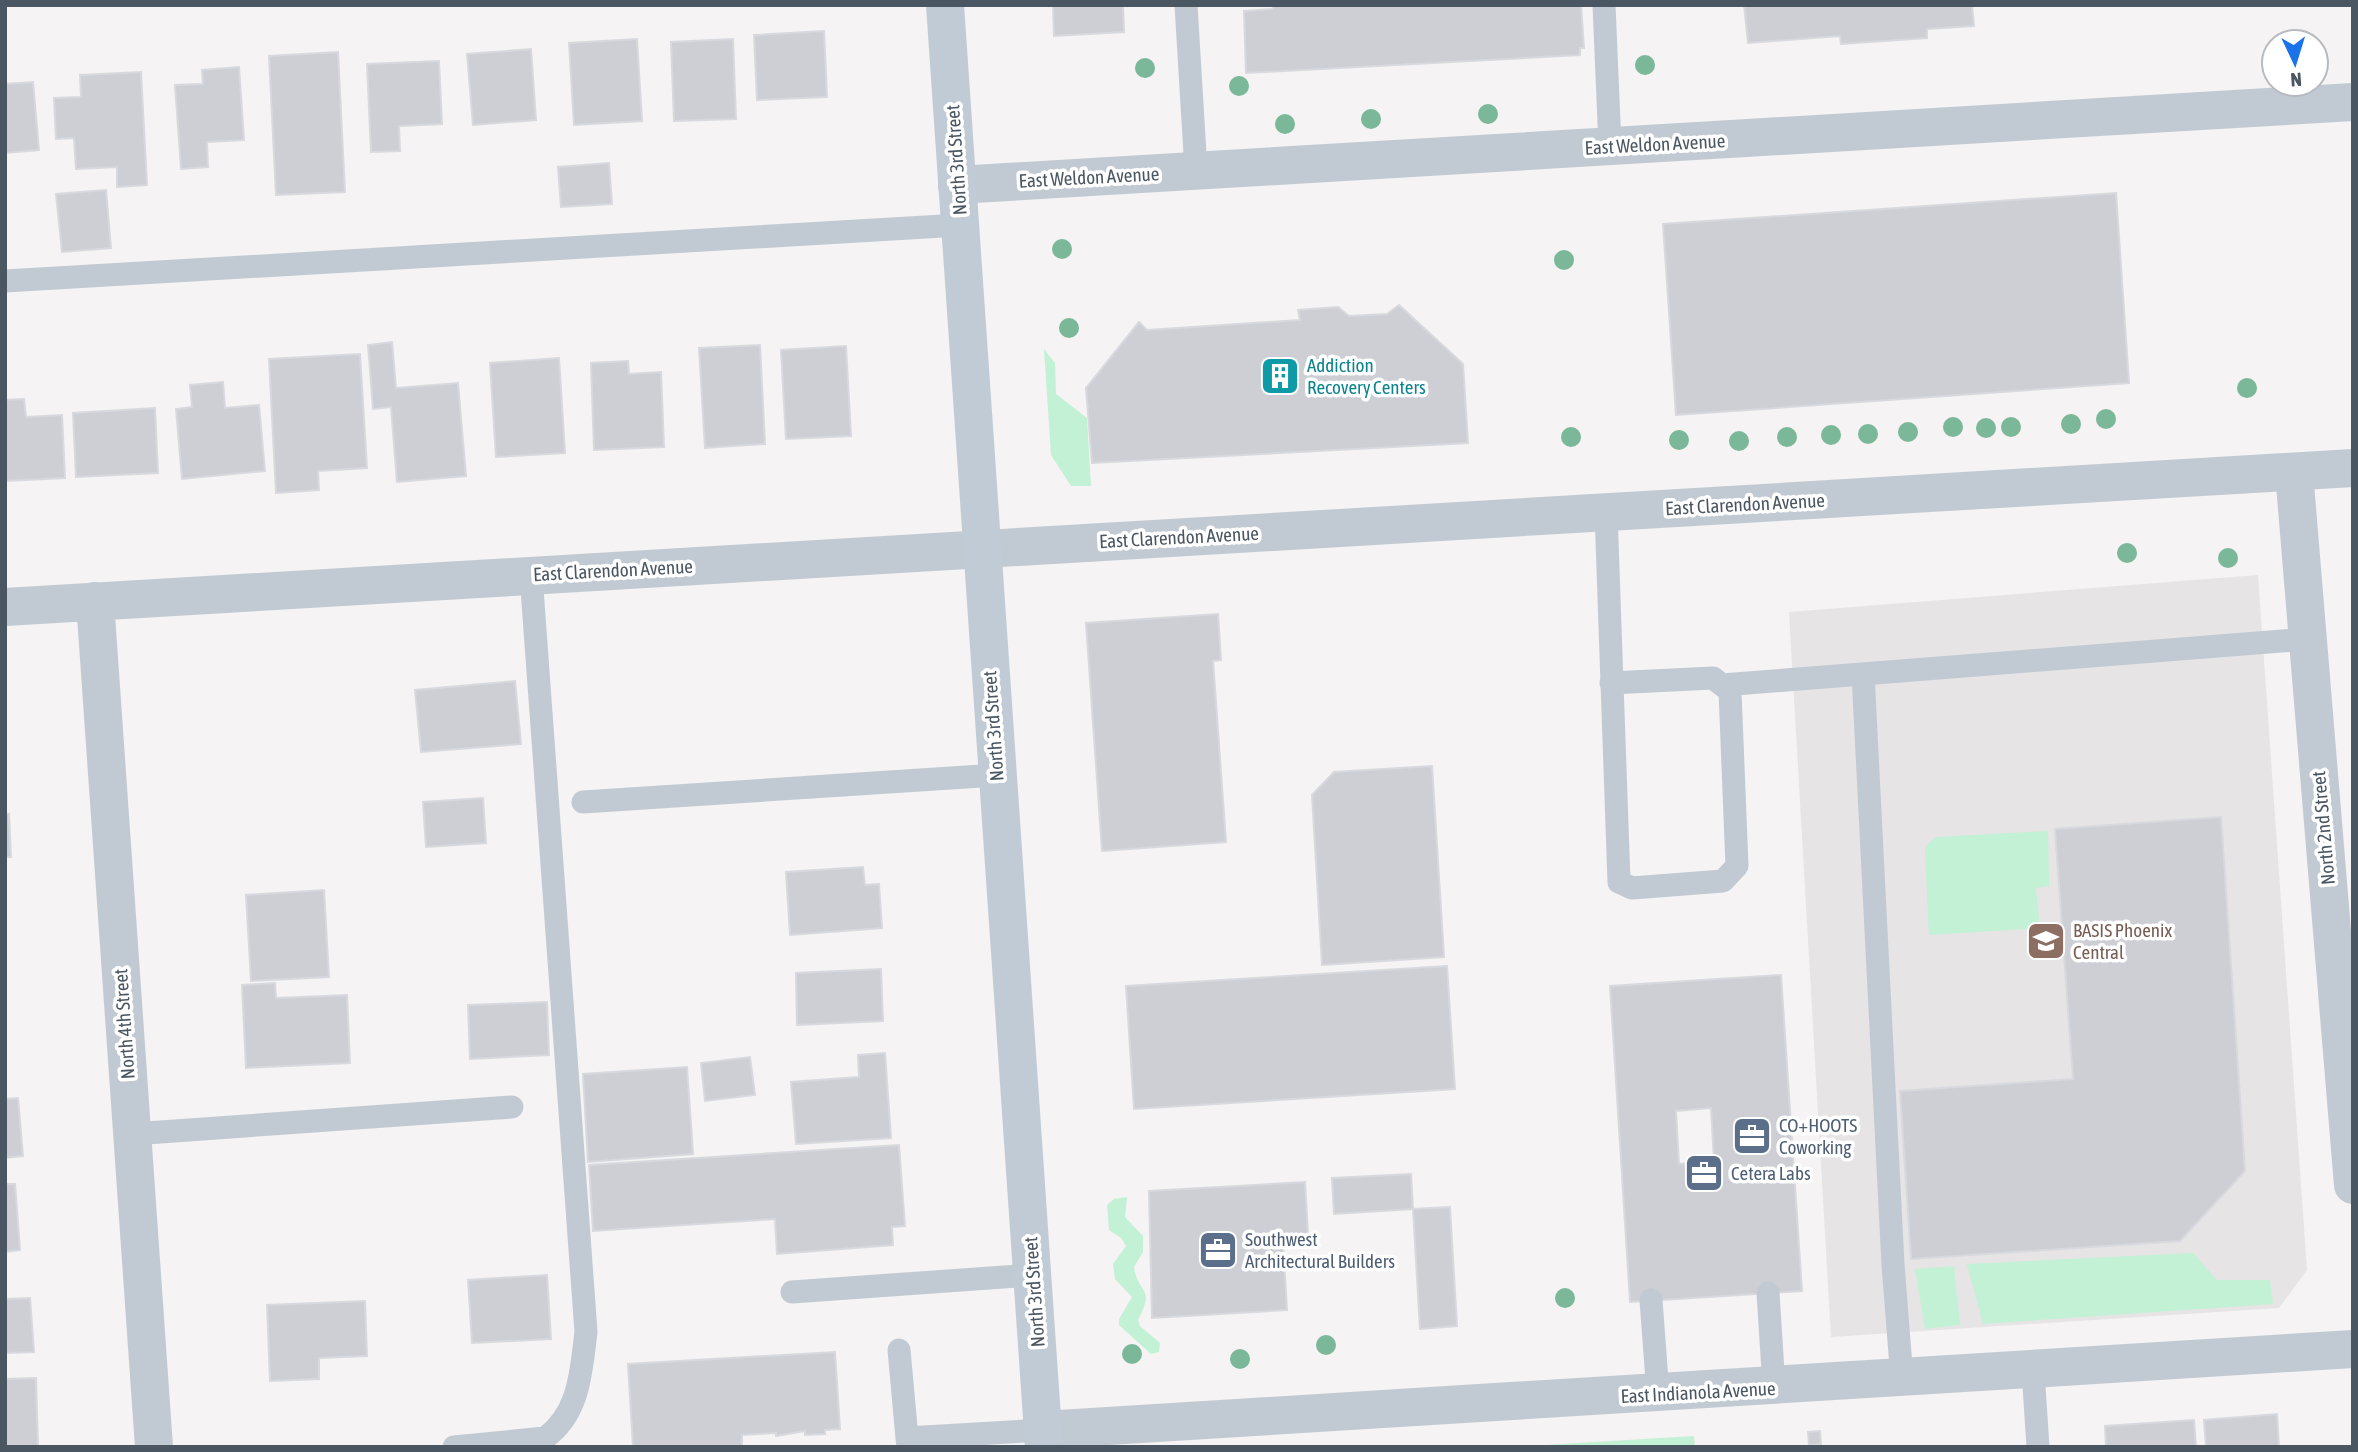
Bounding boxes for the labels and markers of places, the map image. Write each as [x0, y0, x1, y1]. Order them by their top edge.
place label: Addiction Recovery Centers [1307, 354, 1426, 398]
building icon: Addiction Recovery Centers [1259, 355, 1301, 397]
place label: BASIS Phoenix Central [2073, 919, 2172, 963]
school or university icon: BASIS Phoenix Central [2025, 920, 2067, 962]
place label: CO+HOOTS Coworking [1779, 1114, 1857, 1158]
office icon: CO+HOOTS Coworking [1731, 1115, 1773, 1157]
office icon: Cetera Labs [1683, 1152, 1725, 1194]
place label: Cetera Labs [1731, 1162, 1811, 1184]
place label: Southwest Architectural Builders [1245, 1228, 1395, 1272]
office icon: Southwest Architectural Builders [1197, 1229, 1239, 1271]

